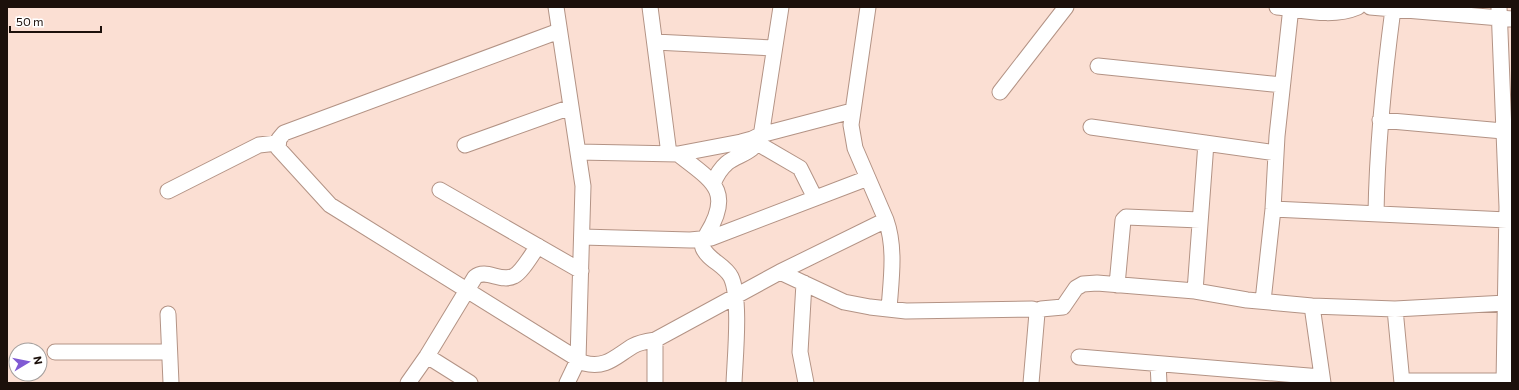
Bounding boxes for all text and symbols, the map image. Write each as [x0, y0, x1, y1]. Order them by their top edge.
scale bar [10, 8, 101, 34]
text: 50 m [16, 14, 44, 28]
north arrow [8, 342, 48, 382]
text: N [31, 355, 45, 365]

